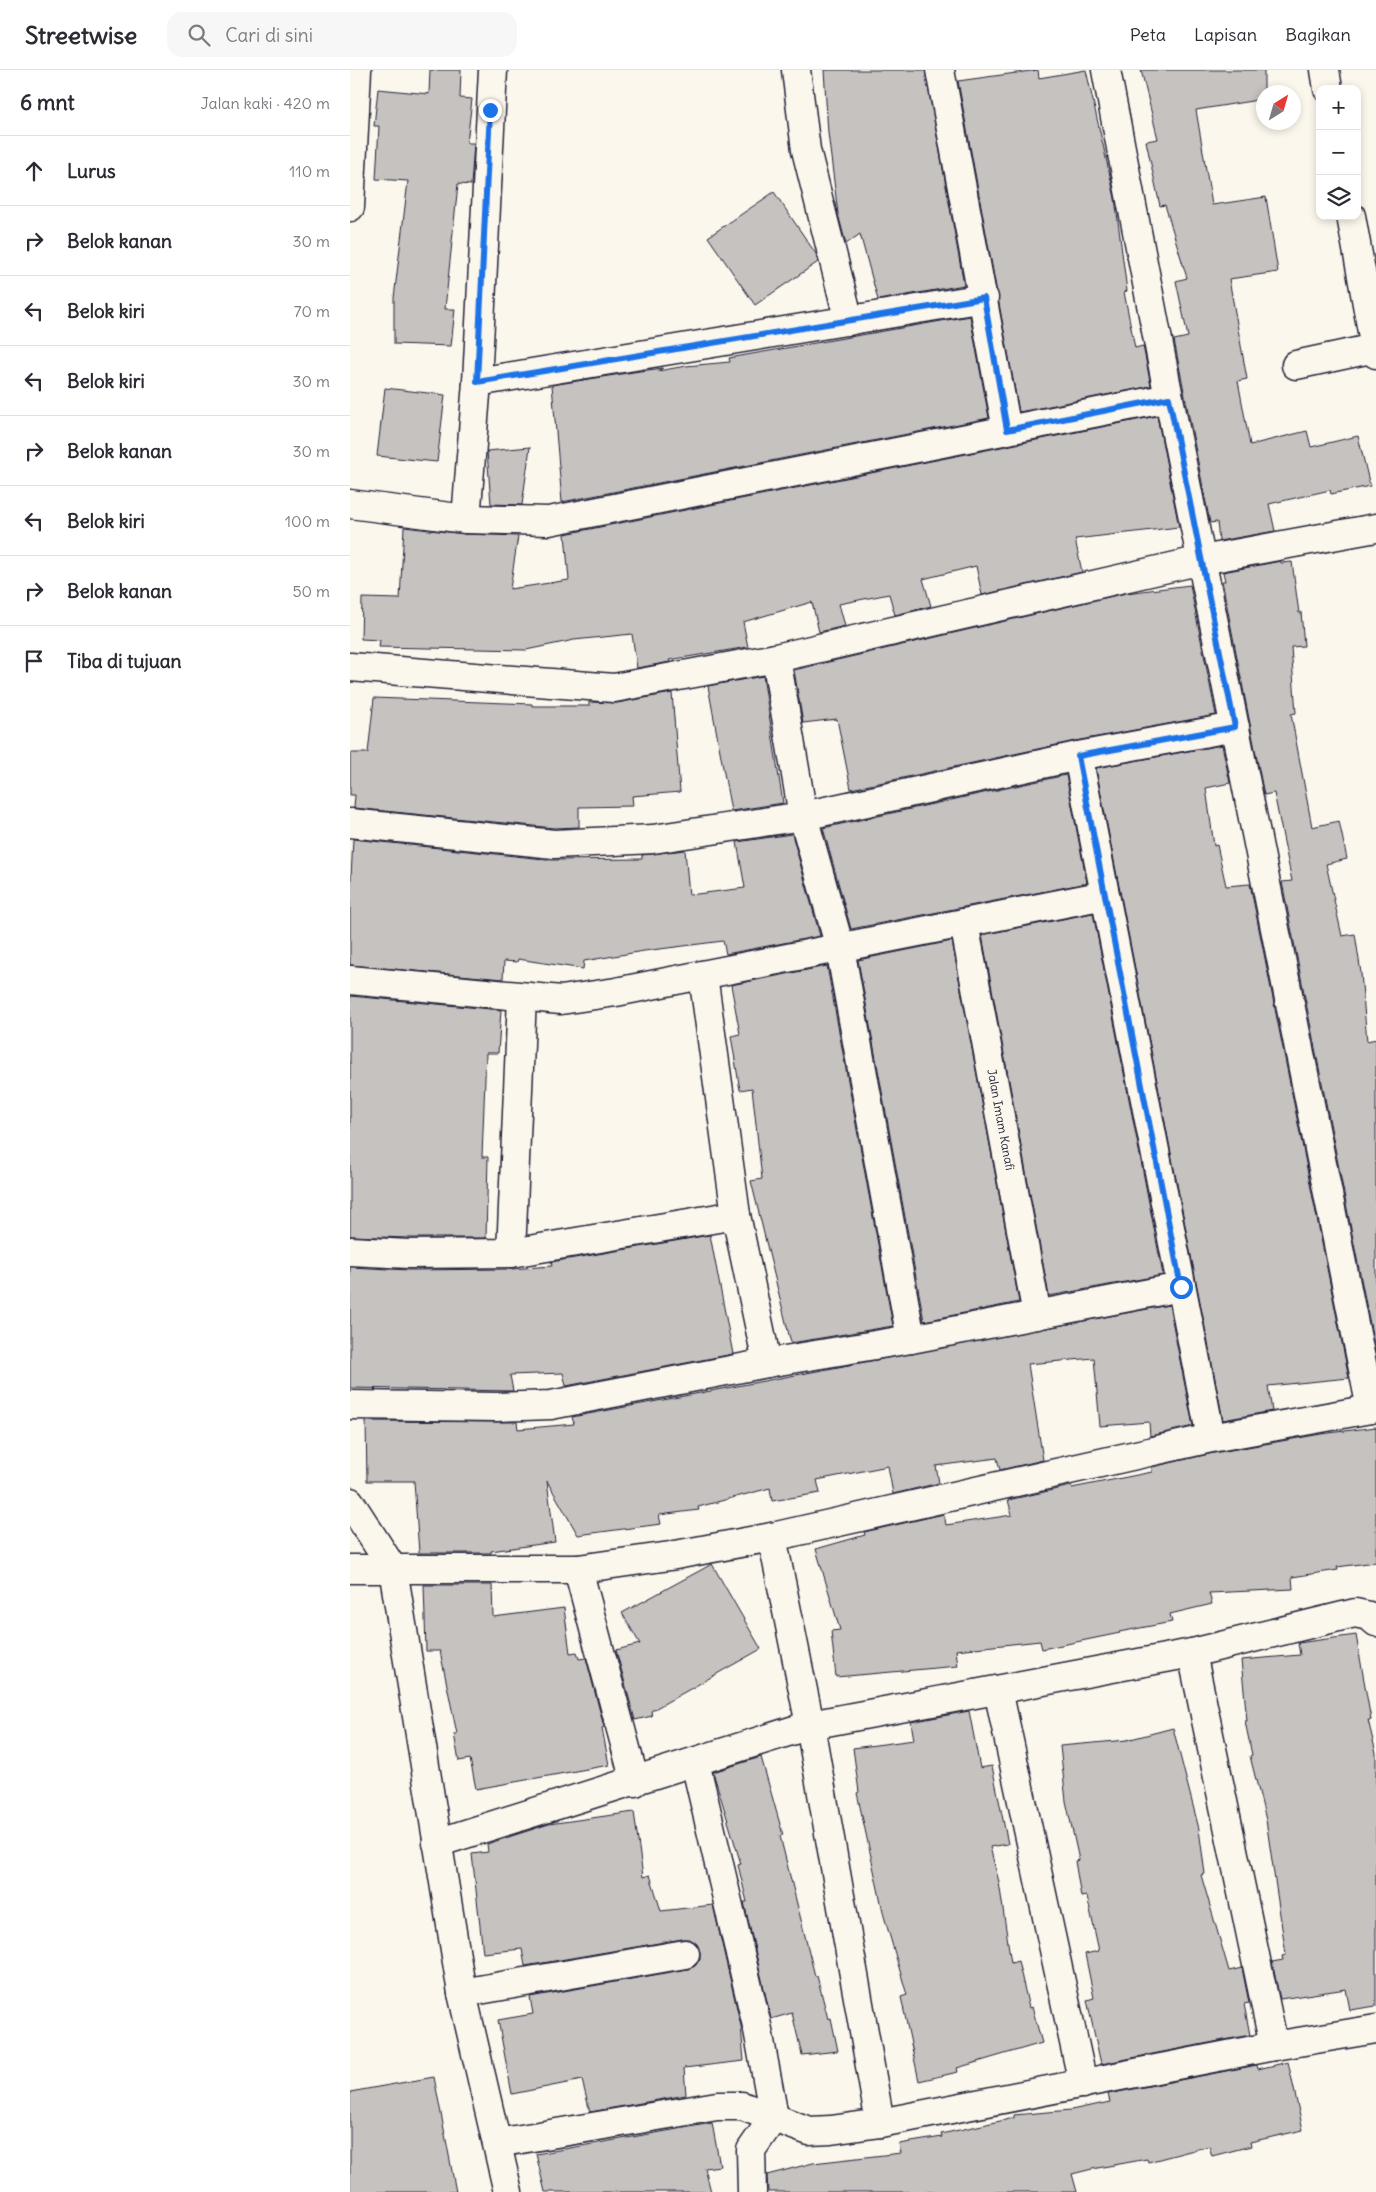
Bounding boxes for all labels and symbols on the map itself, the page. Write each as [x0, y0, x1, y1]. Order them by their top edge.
north arrow [1256, 85, 1301, 130]
route end [479, 99, 502, 122]
street label: Jalan Imam Kanafi [984, 1068, 1018, 1171]
route start [1170, 1276, 1193, 1299]

